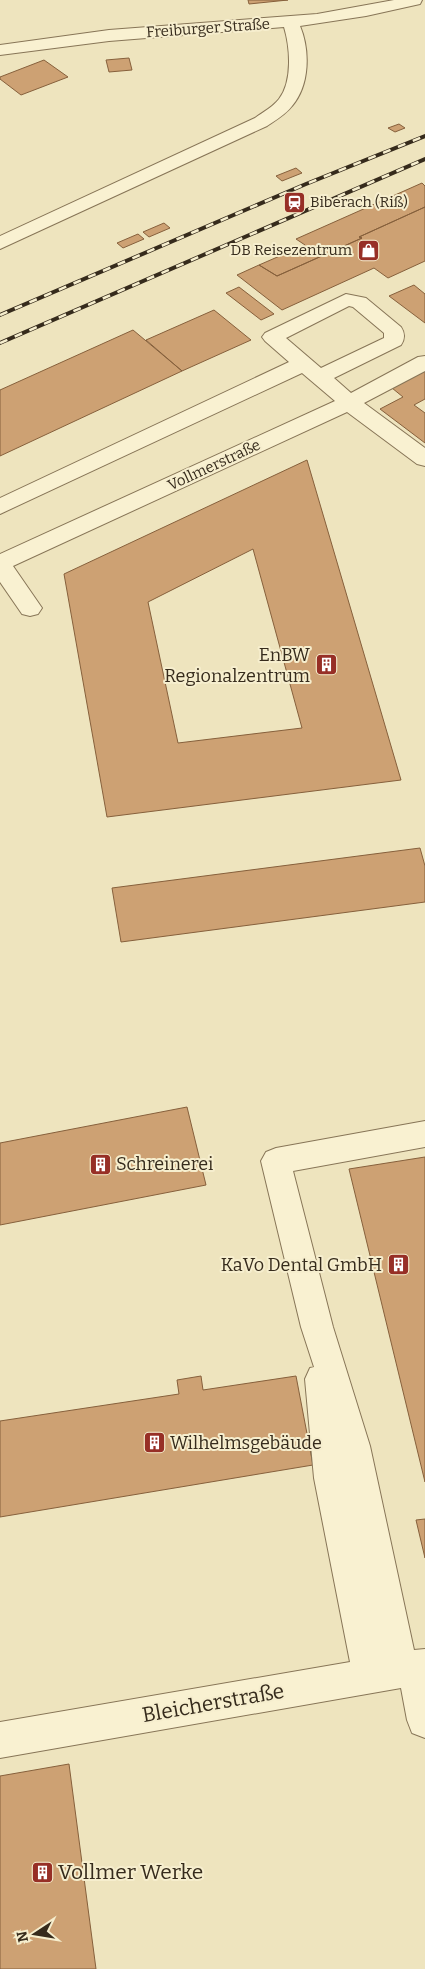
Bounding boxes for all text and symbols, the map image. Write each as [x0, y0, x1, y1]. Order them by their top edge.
street label: Freiburger Straße [146, 15, 270, 41]
station icon: Biberach (Riß) [282, 190, 306, 214]
place label: Biberach (Riß) [310, 193, 408, 211]
shop icon: DB Reisezentrum [356, 238, 380, 262]
place label: DB Reisezentrum [230, 241, 353, 259]
street label: Vollmerstraße [165, 436, 263, 494]
place label: EnBW Regionalzentrum [164, 644, 311, 687]
building icon: EnBW Regionalzentrum [314, 653, 338, 677]
building icon: Schreinerei [88, 1152, 112, 1176]
place label: Schreinerei [116, 1153, 213, 1175]
building icon: KaVo Dental GmbH [386, 1253, 410, 1277]
place label: KaVo Dental GmbH [221, 1254, 382, 1276]
building icon: Wilhelmsgebäude [142, 1431, 166, 1455]
place label: Wilhelmsgebäude [170, 1432, 322, 1454]
street label: Bleicherstraße [140, 1678, 286, 1728]
place label: Vollmer Werke [58, 1859, 203, 1885]
building icon: Vollmer Werke [30, 1860, 54, 1884]
north arrow [10, 1909, 60, 1959]
text: N [13, 1929, 32, 1944]

